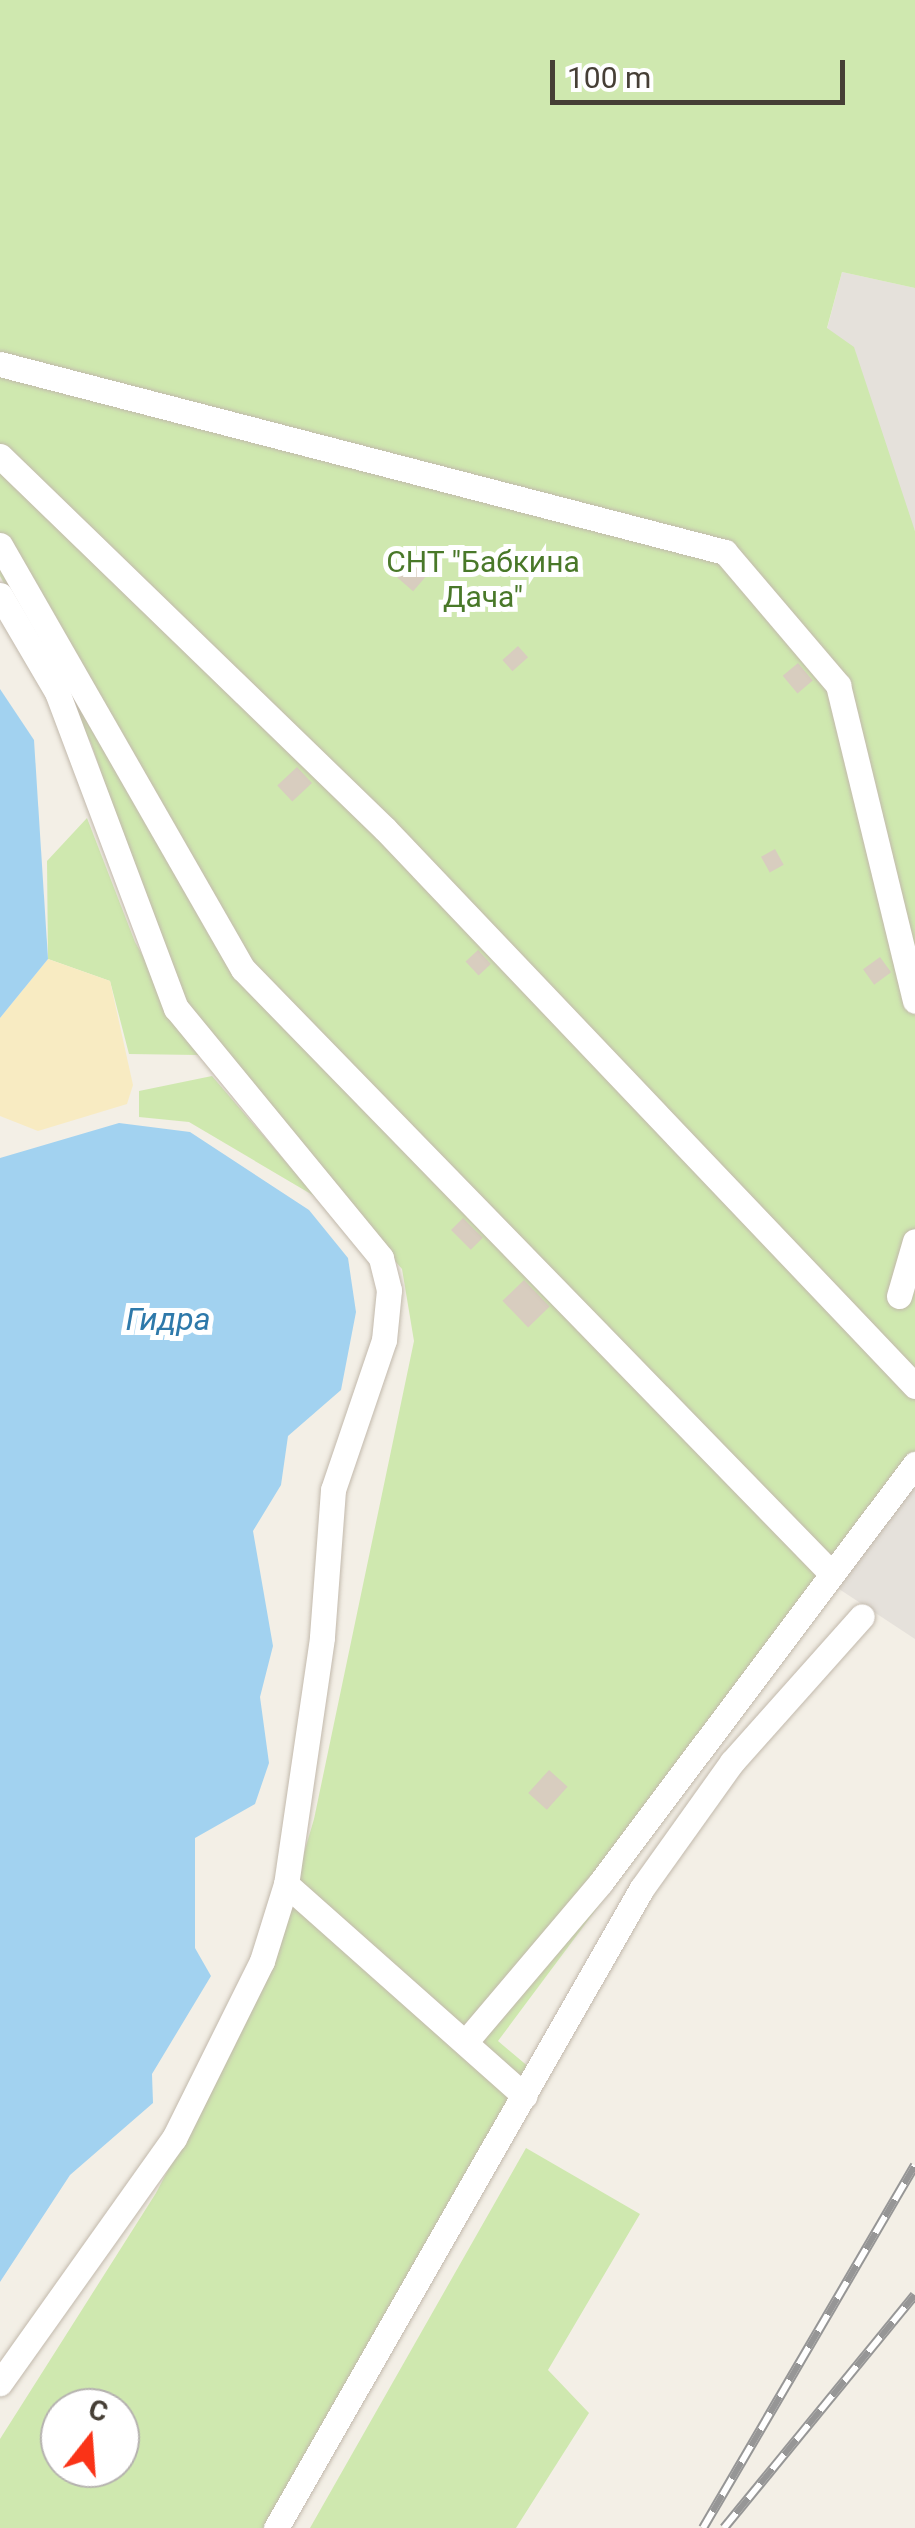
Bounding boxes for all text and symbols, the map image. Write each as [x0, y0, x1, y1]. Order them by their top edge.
scale bar [555, 40, 850, 102]
text: 100 m [567, 60, 651, 95]
park label: СНТ "Бабкина Дача" [386, 544, 580, 614]
water label: Гидра [125, 1300, 211, 1338]
north arrow [40, 2388, 140, 2488]
text: С [85, 2392, 112, 2429]

